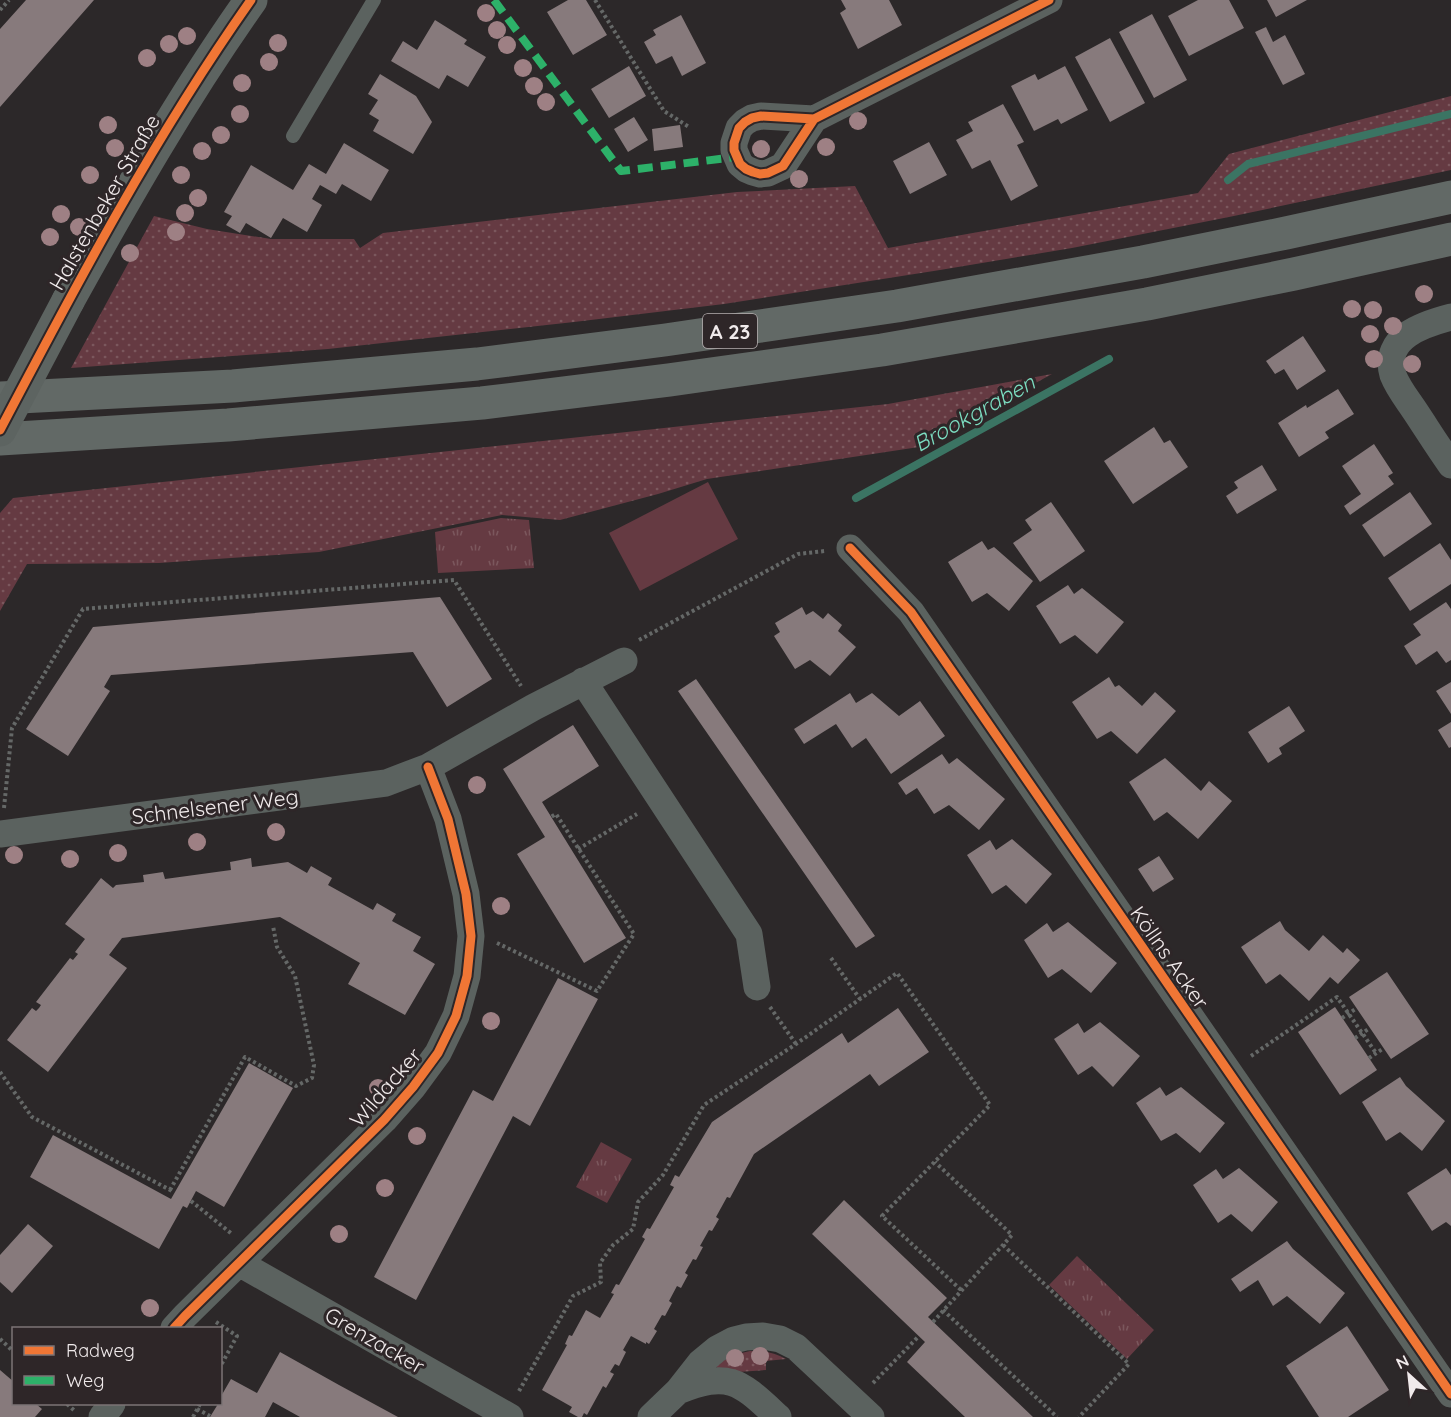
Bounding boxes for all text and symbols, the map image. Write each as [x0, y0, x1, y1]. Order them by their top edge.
street label: Halstenbeker Straße [43, 109, 165, 295]
road number: A 23 [703, 314, 757, 348]
water label: Brookgraben [908, 368, 1041, 458]
street label: Schnelsener Weg [130, 783, 300, 829]
street label: Köllns Acker [1125, 901, 1215, 1013]
street label: Wildacker [344, 1042, 426, 1132]
street label: Grenzacker [321, 1301, 429, 1379]
legend [12, 1327, 222, 1405]
text: Radweg [66, 1339, 135, 1362]
north arrow [1379, 1345, 1439, 1405]
text: N [1392, 1350, 1412, 1373]
text: Weg [66, 1369, 104, 1392]

